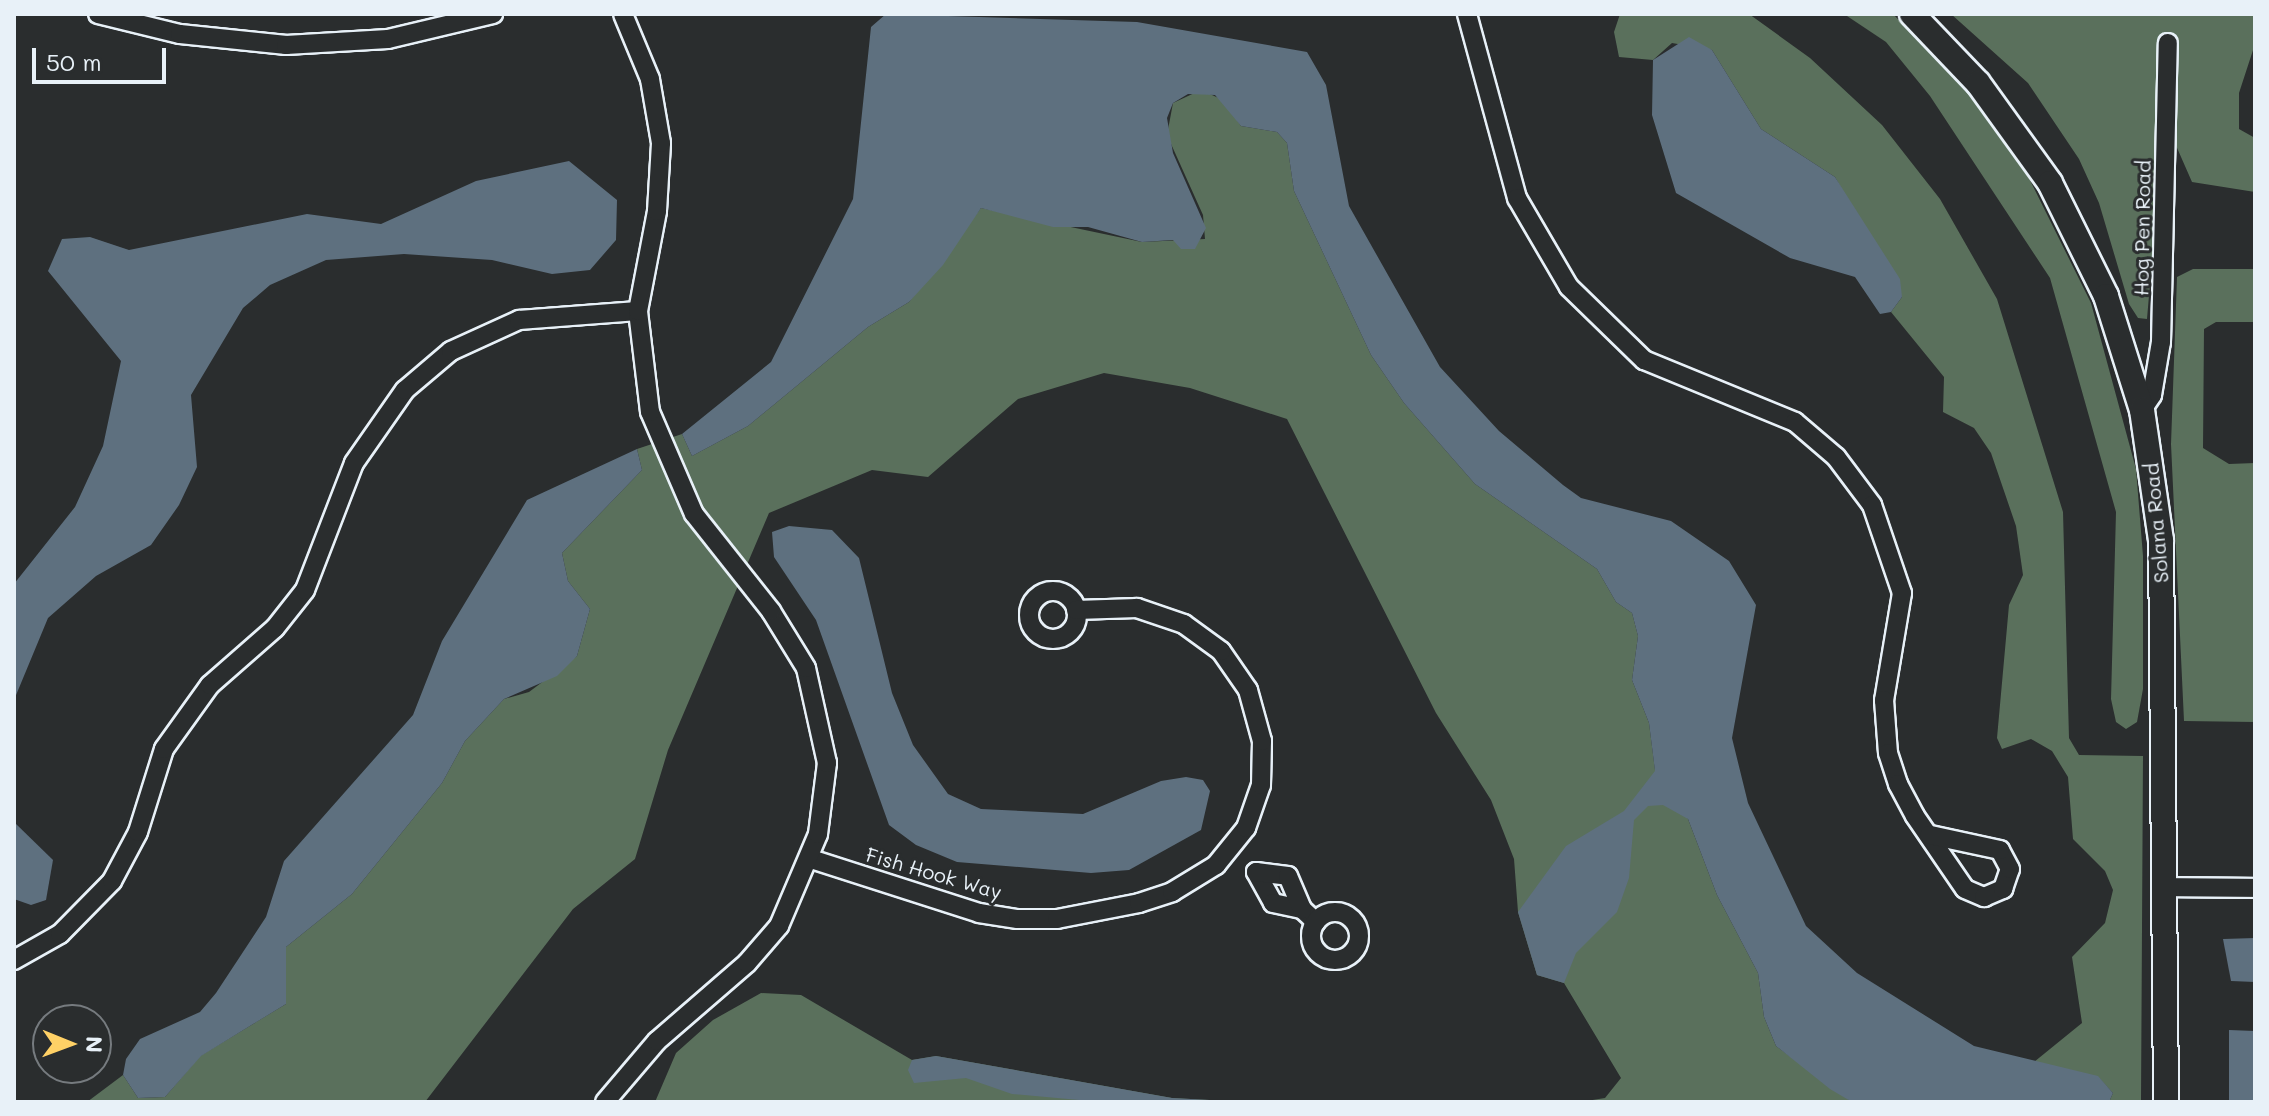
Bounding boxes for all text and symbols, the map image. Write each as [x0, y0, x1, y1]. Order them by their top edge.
scale bar [36, 32, 170, 82]
text: 50 m [46, 46, 102, 77]
street label: Hog Pen Road [2129, 160, 2155, 296]
street label: Solana Road [2139, 462, 2173, 584]
street label: Fish Hook Way [863, 842, 1005, 904]
north arrow [32, 1004, 112, 1084]
text: N [80, 1036, 109, 1053]

